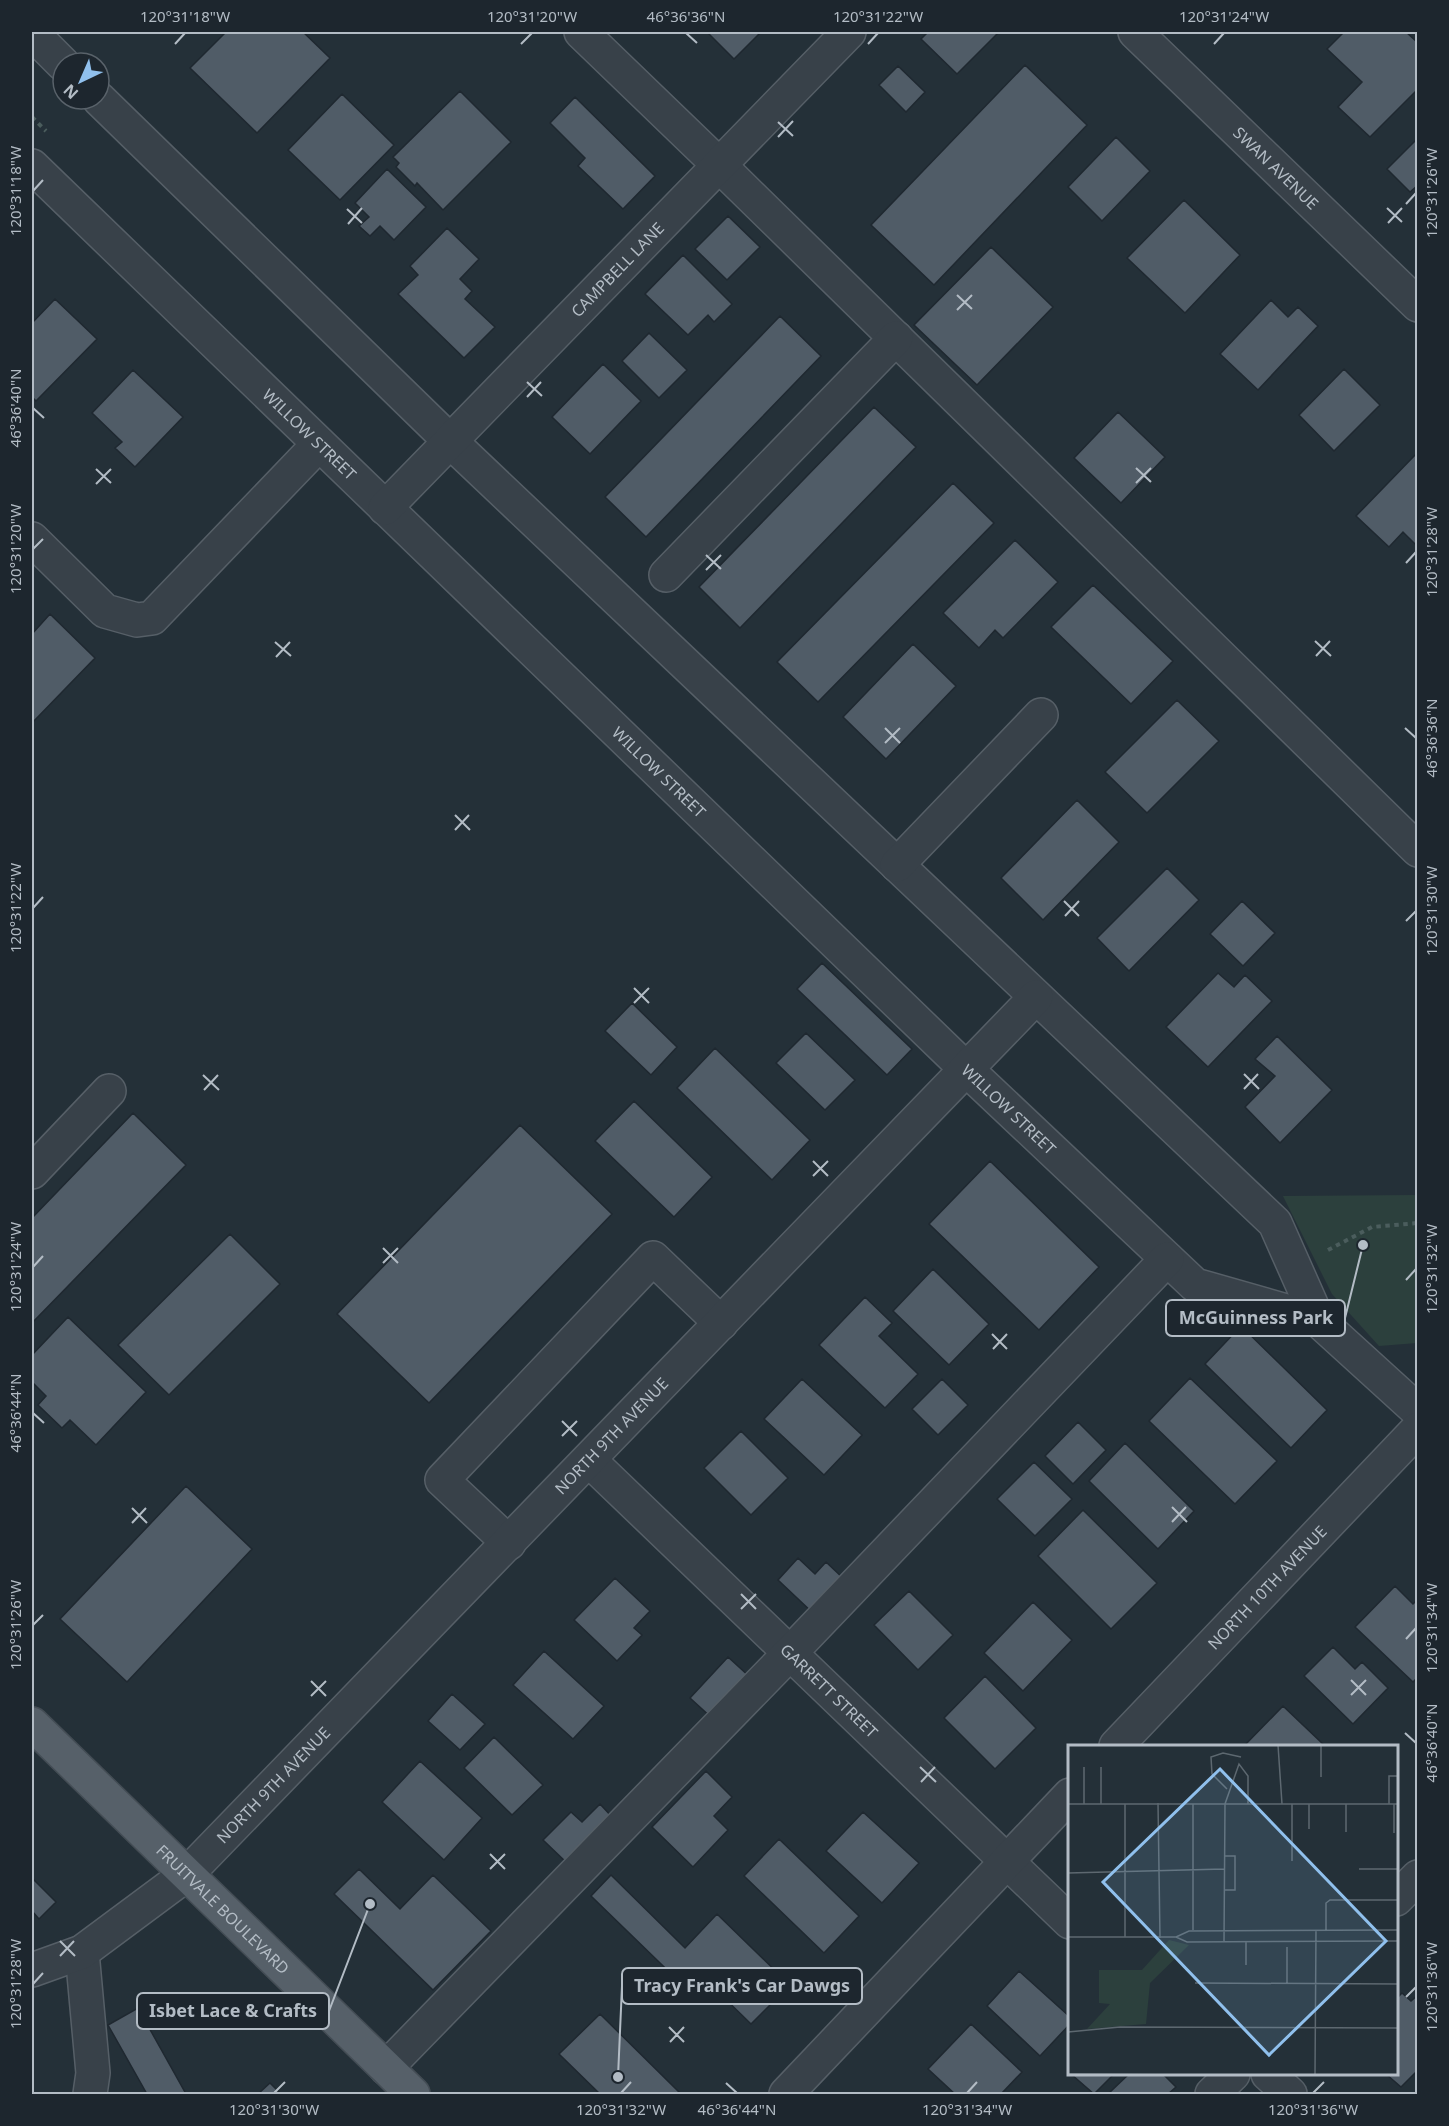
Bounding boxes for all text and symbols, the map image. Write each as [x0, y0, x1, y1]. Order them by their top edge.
text: 120°31'18"W [140, 6, 230, 26]
text: 120°31'20"W [487, 6, 577, 26]
text: 46°36'36"N [647, 6, 725, 26]
text: 120°31'22"W [833, 6, 923, 26]
text: 120°31'24"W [1179, 6, 1269, 26]
north arrow [51, 51, 111, 111]
text: N [58, 79, 83, 104]
street label: SWAN AVENUE [1229, 122, 1323, 214]
text: 120°31'18"W [5, 146, 25, 236]
text: 120°31'26"W [1421, 148, 1441, 238]
street label: CAMPBELL LANE [566, 217, 669, 322]
text: 46°36'40"N [5, 369, 25, 447]
street label: WILLOW STREET [258, 384, 361, 485]
text: 120°31'20"W [5, 504, 25, 594]
text: 120°31'28"W [1421, 507, 1441, 597]
text: 46°36'36"N [1421, 699, 1441, 777]
street label: WILLOW STREET [607, 722, 711, 823]
text: 120°31'22"W [5, 863, 25, 953]
text: 120°31'30"W [1421, 866, 1441, 956]
street label: WILLOW STREET [957, 1059, 1061, 1159]
text: 120°31'24"W [5, 1222, 25, 1312]
text: 120°31'32"W [1421, 1224, 1441, 1314]
callout: McGuinness Park [1166, 1300, 1345, 1336]
text: McGuinness Park [1179, 1305, 1334, 1329]
street label: NORTH 9TH AVENUE [550, 1373, 673, 1499]
text: 46°36'44"N [5, 1374, 25, 1452]
street label: NORTH 10TH AVENUE [1203, 1521, 1331, 1654]
text: 120°31'26"W [5, 1580, 25, 1670]
text: 120°31'34"W [1421, 1583, 1441, 1673]
street label: GARRETT STREET [776, 1639, 883, 1743]
text: 46°36'40"N [1421, 1704, 1441, 1782]
street label: NORTH 9TH AVENUE [212, 1722, 335, 1848]
inset map [1068, 1745, 1398, 2075]
street label: FRUITVALE BOULEVARD [151, 1840, 294, 1979]
text: 120°31'28"W [5, 1939, 25, 2029]
text: 120°31'36"W [1421, 1942, 1441, 2032]
callout: Tracy Frank's Car Dawgs [622, 1968, 862, 2004]
text: Tracy Frank's Car Dawgs [634, 1973, 850, 1997]
callout: Isbet Lace & Crafts [137, 1993, 329, 2029]
text: Isbet Lace & Crafts [149, 1998, 317, 2022]
text: 120°31'30"W [229, 2099, 319, 2119]
text: 120°31'32"W [576, 2099, 666, 2119]
text: 46°36'44"N [698, 2099, 776, 2119]
text: 120°31'34"W [922, 2099, 1012, 2119]
text: 120°31'36"W [1268, 2099, 1358, 2119]

